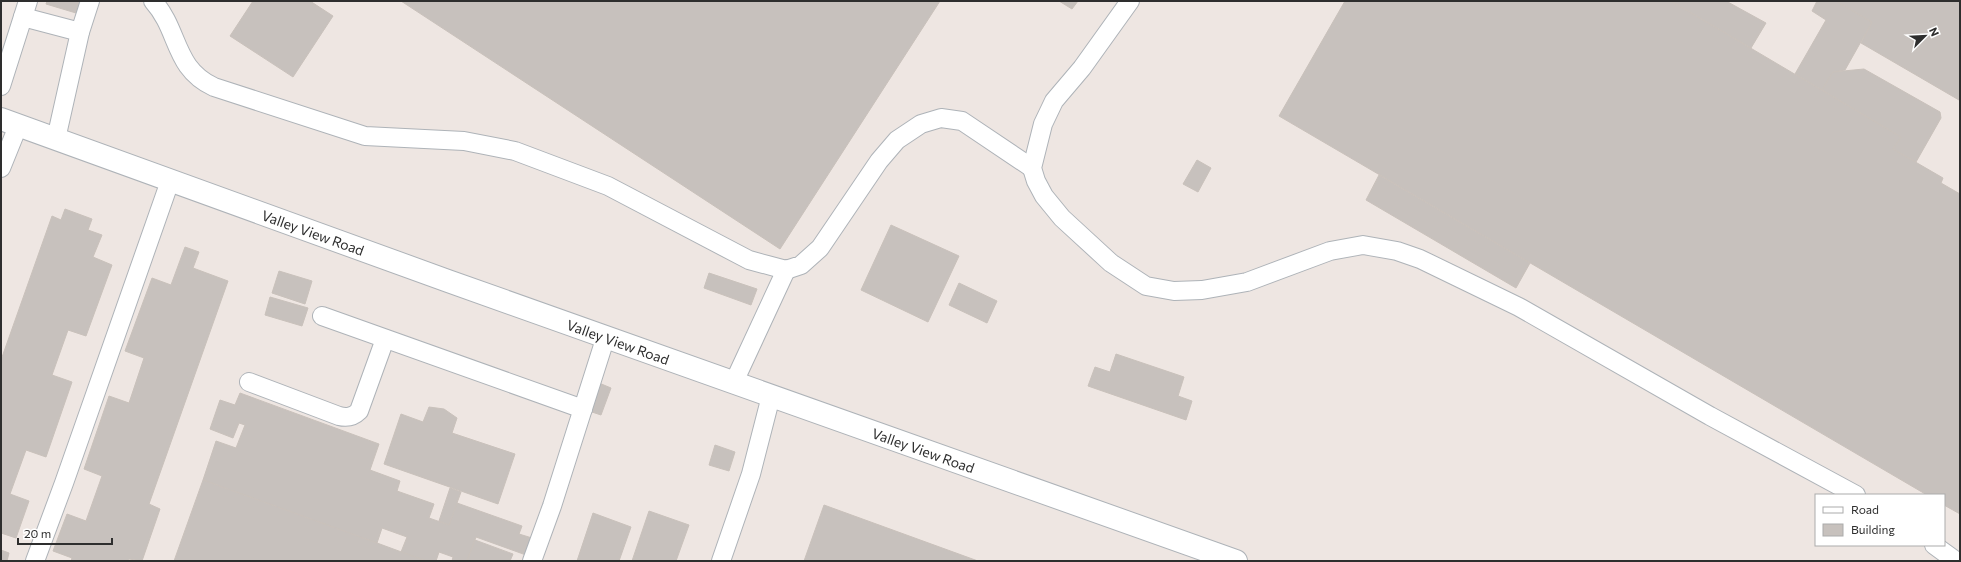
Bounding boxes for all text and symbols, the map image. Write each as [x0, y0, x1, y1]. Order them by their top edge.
north arrow [1905, 16, 1945, 56]
text: N [1927, 25, 1942, 38]
street label: Valley View Road [260, 206, 367, 258]
street label: Valley View Road [565, 315, 672, 367]
street label: Valley View Road [870, 424, 977, 476]
legend [1815, 494, 1945, 546]
text: Road [1851, 502, 1879, 516]
scale bar [18, 520, 112, 546]
text: Building [1851, 522, 1895, 536]
text: 20 m [24, 526, 51, 540]

